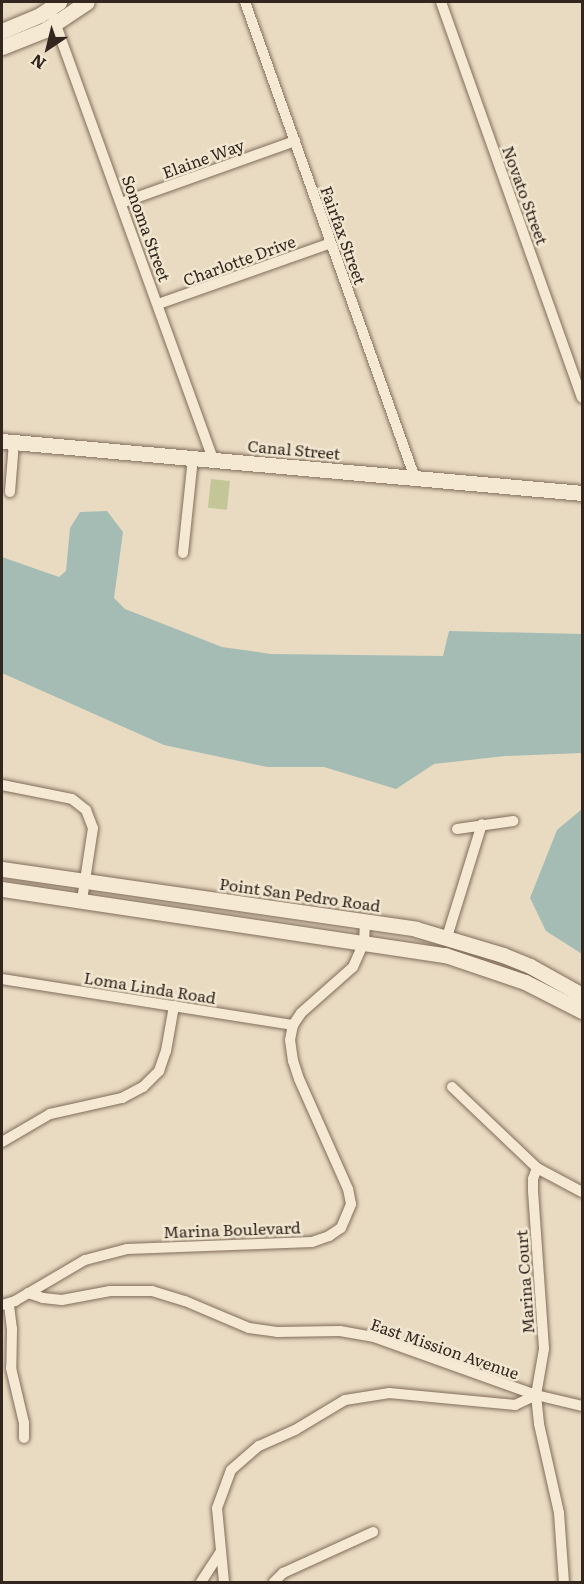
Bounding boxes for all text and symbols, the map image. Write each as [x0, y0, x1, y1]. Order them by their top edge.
north arrow [18, 18, 78, 78]
text: N [25, 49, 50, 76]
street label: Elaine Way [159, 134, 247, 182]
street label: Novato Street [499, 143, 553, 247]
street label: Sonoma Street [119, 172, 175, 284]
street label: Fairfax Street [317, 183, 371, 287]
street label: Charlotte Drive [180, 231, 298, 289]
street label: Canal Street [247, 435, 341, 463]
street label: Point San Pedro Road [218, 873, 382, 915]
street label: Loma Linda Road [83, 967, 217, 1007]
street label: Marina Boulevard [163, 1217, 301, 1241]
street label: Marina Court [511, 1229, 537, 1335]
street label: East Mission Avenue [368, 1314, 522, 1382]

